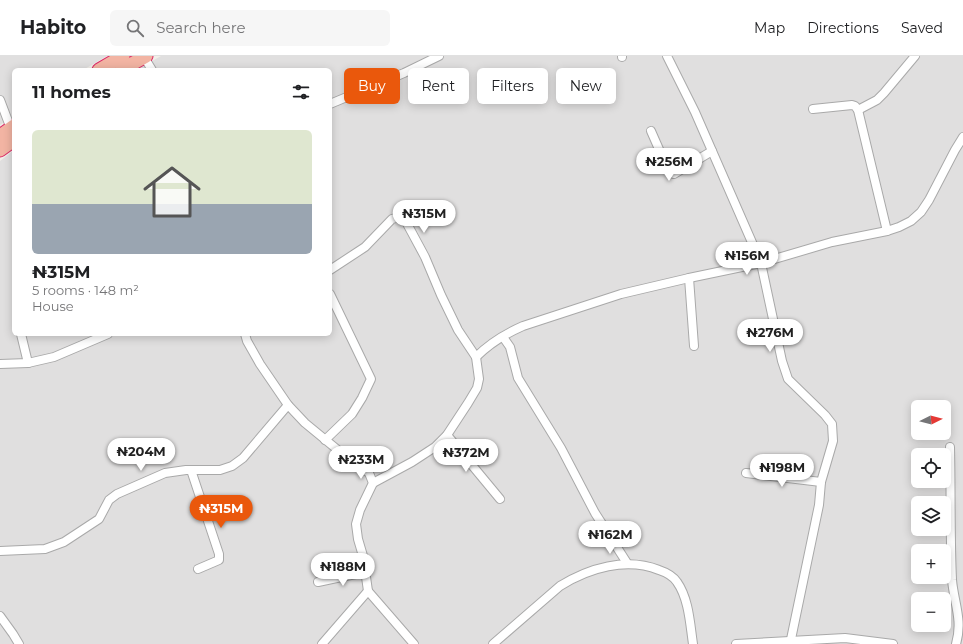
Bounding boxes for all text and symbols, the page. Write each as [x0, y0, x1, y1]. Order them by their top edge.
search box [110, 10, 390, 46]
text: Habito [20, 16, 86, 39]
icon: search [124, 17, 146, 39]
text: Search here [156, 18, 246, 37]
text: Map [754, 19, 785, 37]
text: Directions [807, 19, 879, 37]
text: Saved [901, 19, 943, 37]
chip: Buy [344, 68, 400, 104]
chip: Rent [408, 68, 469, 104]
chip: Filters [477, 68, 548, 104]
chip: New [556, 68, 616, 104]
icon: filters [290, 81, 312, 103]
text: 11 homes [32, 82, 111, 102]
pin: ₦256M [641, 148, 697, 182]
text: ₦256M [645, 153, 693, 169]
icon: home [136, 156, 208, 228]
pin: ₦315M [396, 200, 452, 234]
text: ₦315M [402, 205, 446, 221]
pin: ₦156M [719, 242, 775, 276]
text: ₦156M [724, 247, 770, 263]
text: ₦315M [32, 262, 90, 282]
text: 5 rooms · 148 m² [32, 282, 139, 298]
text: House [32, 298, 74, 314]
pin: ₦276M [742, 319, 798, 353]
text: ₦276M [746, 324, 794, 340]
north arrow [911, 400, 951, 440]
map controls [911, 400, 951, 632]
pin: ₦204M [113, 438, 169, 472]
pin: ₦372M [438, 439, 494, 473]
text: ₦204M [116, 443, 166, 459]
text: ₦372M [442, 444, 490, 460]
pin: ₦233M [333, 446, 389, 480]
button: locate [911, 448, 951, 488]
text: ₦233M [337, 451, 385, 467]
pin: ₦198M [754, 454, 810, 488]
text: ₦198M [759, 459, 805, 475]
pin: ₦315M [193, 495, 249, 529]
button: layers [911, 496, 951, 536]
text: ₦315M [199, 500, 243, 516]
pin: ₦162M [582, 521, 638, 555]
text: ₦162M [587, 526, 633, 542]
button: + [911, 544, 951, 584]
pin: ₦188M [315, 553, 371, 587]
text: ₦188M [320, 558, 366, 574]
button: − [911, 592, 951, 632]

